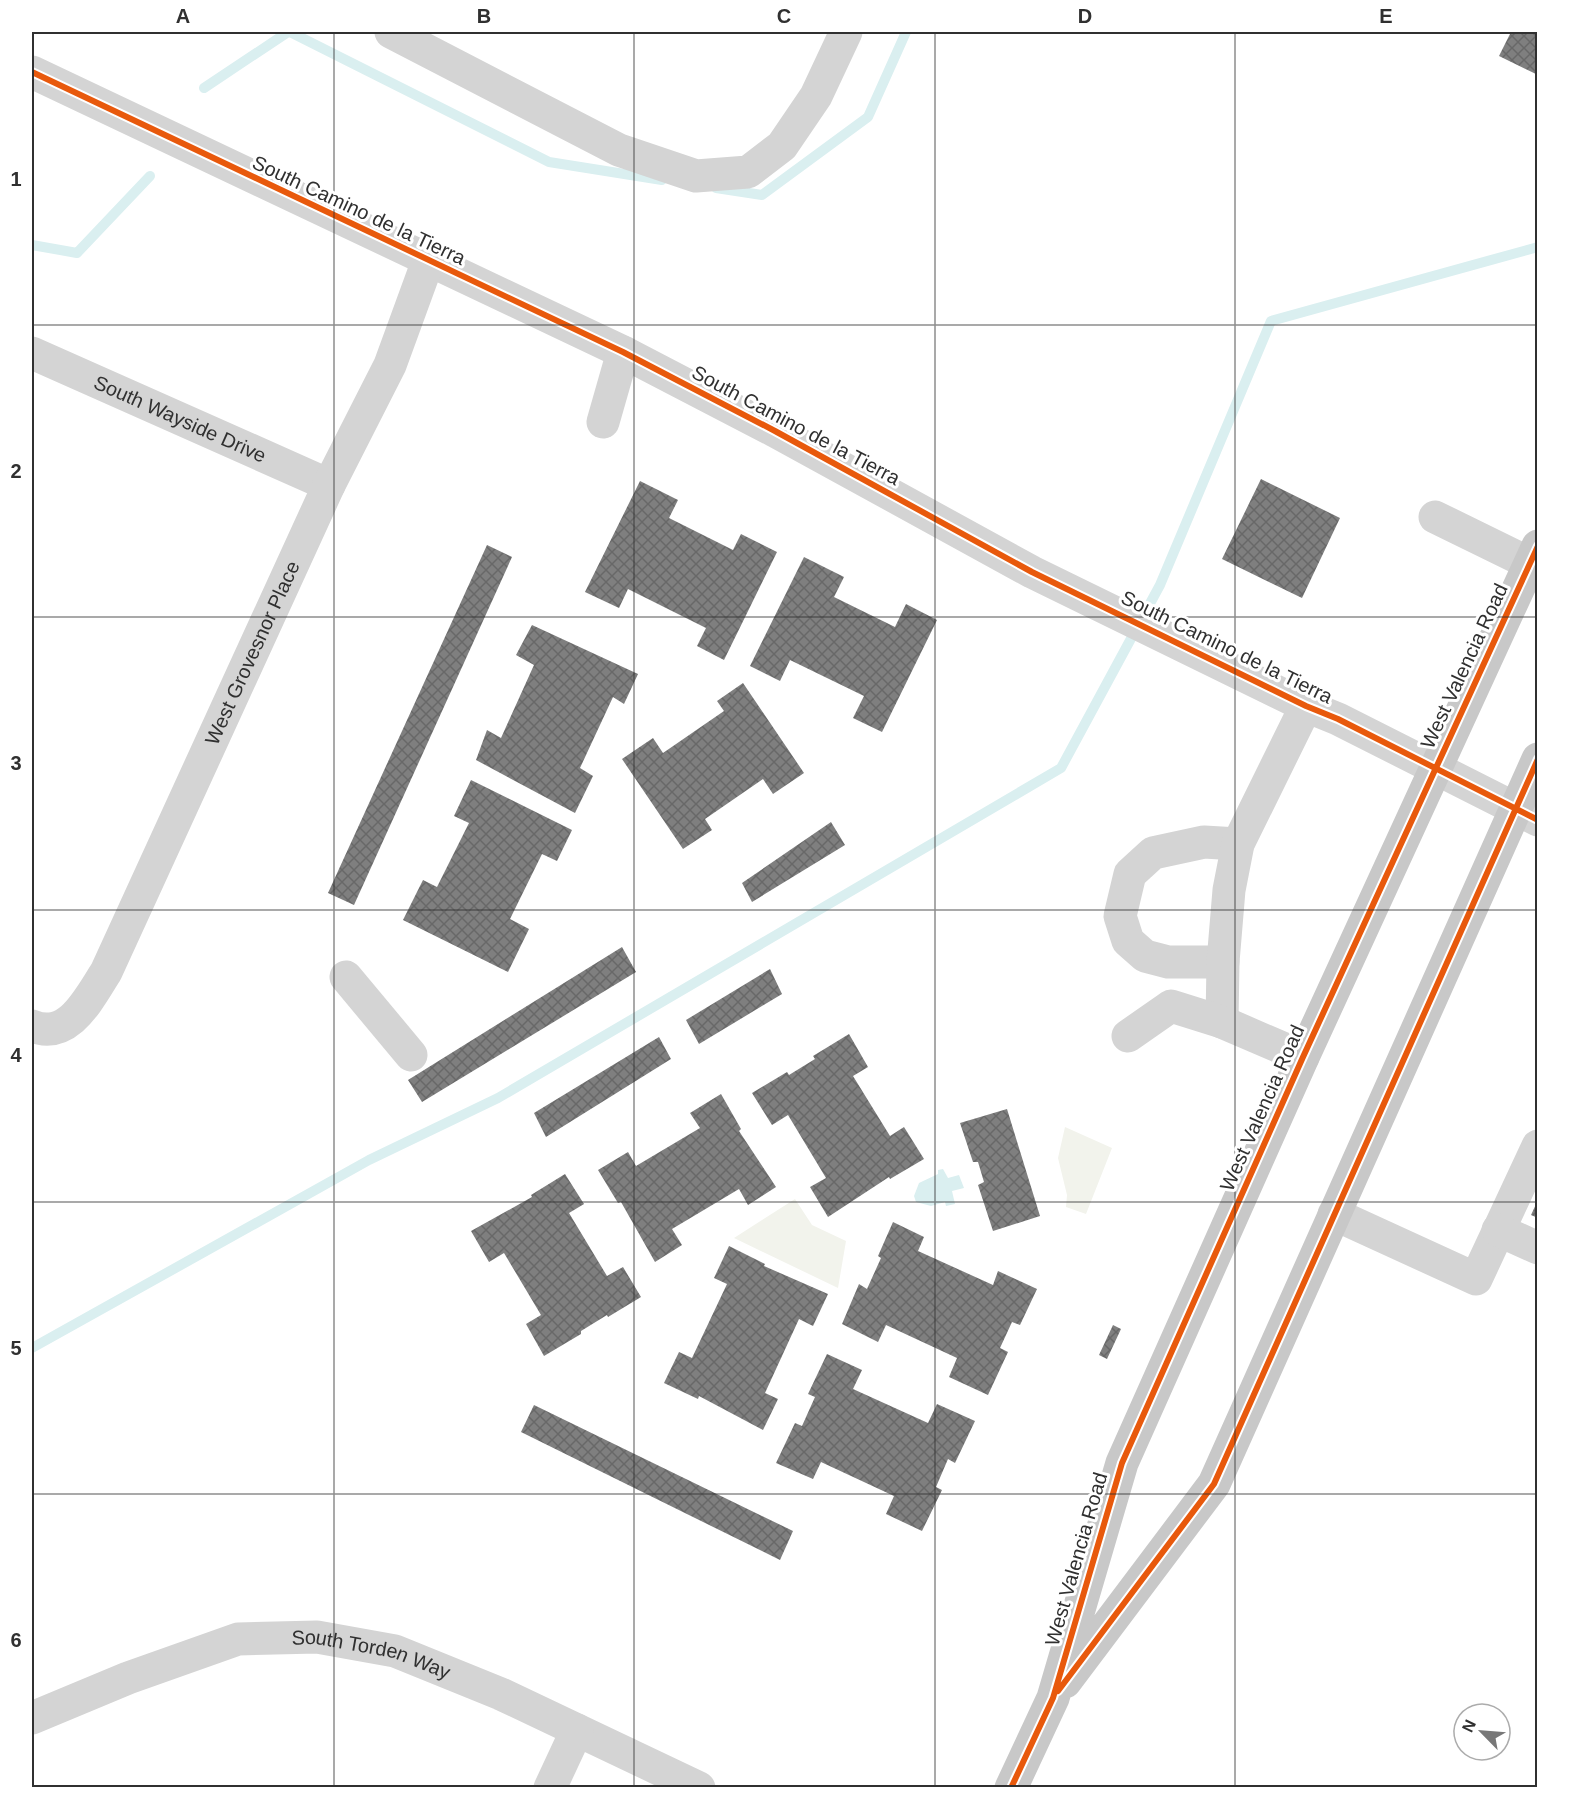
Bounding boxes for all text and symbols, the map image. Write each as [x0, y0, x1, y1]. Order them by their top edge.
text: A [176, 5, 190, 27]
text: B [477, 5, 491, 27]
text: C [777, 5, 791, 27]
text: D [1078, 5, 1092, 27]
text: E [1379, 5, 1393, 27]
street label: South Camino de la Tierra [249, 151, 470, 269]
text: 1 [10, 168, 22, 190]
street label: South Camino de la Tierra [688, 361, 905, 490]
street label: South Wayside Drive [91, 371, 270, 467]
text: 2 [10, 460, 22, 482]
street label: West Grovesnor Place [201, 557, 304, 748]
street label: West Valencia Road [1416, 580, 1512, 752]
street label: South Camino de la Tierra [1118, 586, 1337, 708]
text: 3 [10, 752, 22, 774]
street label: West Valencia Road [1215, 1022, 1309, 1194]
text: 4 [10, 1044, 22, 1066]
text: 5 [10, 1337, 22, 1359]
street label: West Valencia Road [1041, 1470, 1111, 1648]
street label: South Torden Way [291, 1626, 454, 1683]
text: 6 [10, 1629, 22, 1651]
north arrow [1452, 1702, 1512, 1762]
text: N [1459, 1717, 1479, 1735]

